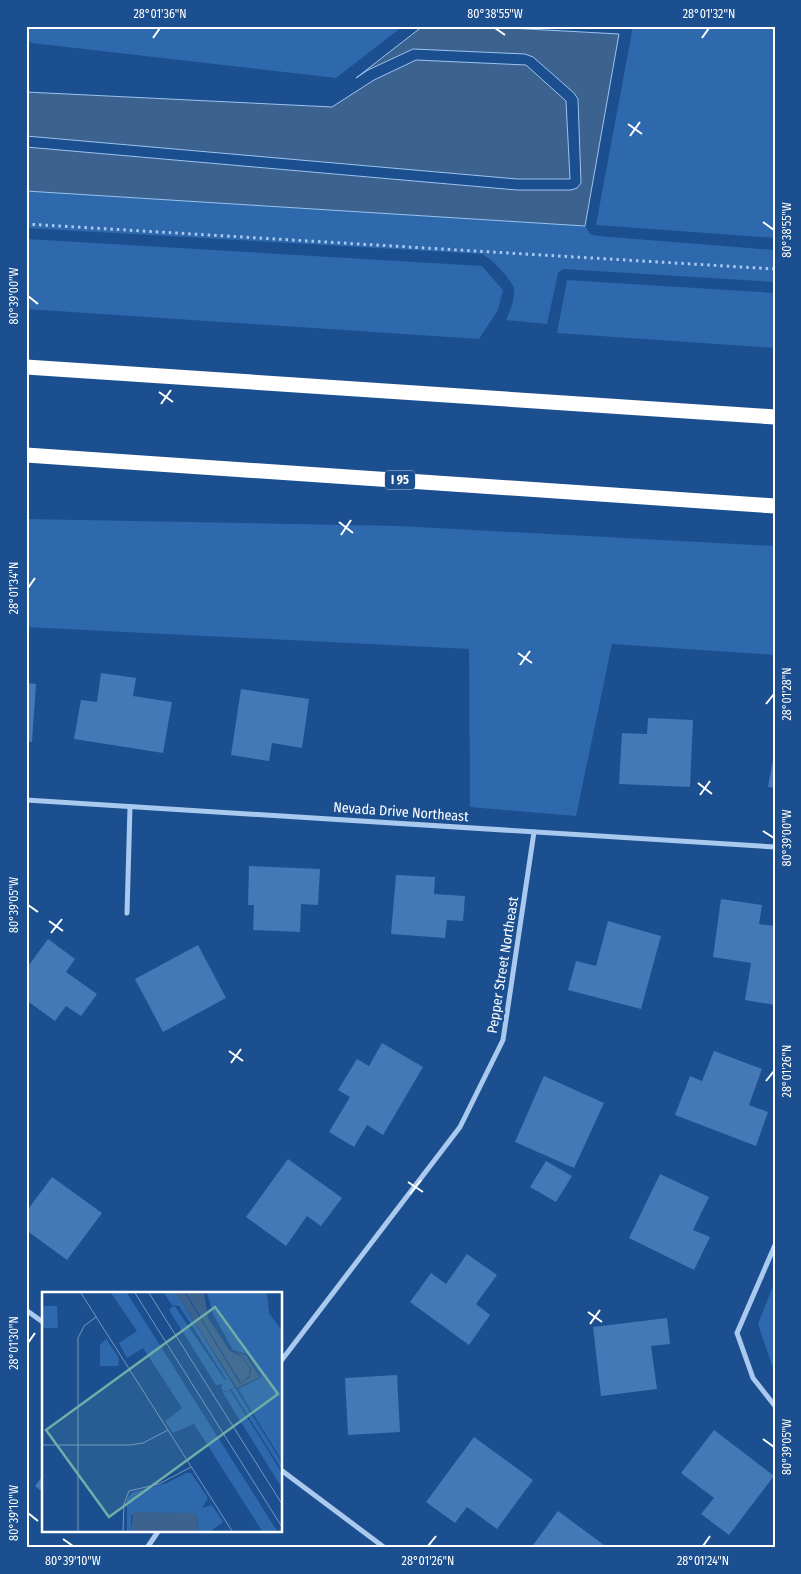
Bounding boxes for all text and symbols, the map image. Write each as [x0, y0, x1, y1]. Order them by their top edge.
text: 28°01'36"N [134, 7, 186, 21]
text: 80°38'55"W [467, 7, 523, 21]
text: 28°01'32"N [683, 7, 735, 21]
text: 80°38'55"W [780, 202, 794, 258]
text: 80°39'00"W [7, 267, 21, 325]
road number: I 95 [385, 470, 415, 490]
text: 28°01'34"N [7, 562, 21, 614]
text: 28°01'28"N [780, 668, 794, 720]
street label: Nevada Drive Northeast [333, 799, 470, 825]
text: 80°39'00"W [780, 809, 794, 867]
text: 80°39'05"W [7, 877, 21, 933]
street label: Pepper Street Northeast [484, 895, 522, 1035]
text: 28°01'26"N [780, 1045, 794, 1097]
inset map [42, 1292, 282, 1532]
text: 28°01'30"N [7, 1316, 21, 1370]
text: 80°39'05"W [780, 1419, 794, 1475]
text: 80°39'10"W [7, 1485, 21, 1541]
text: 80°39'10"W [45, 1554, 101, 1568]
text: 28°01'26"N [402, 1554, 454, 1568]
text: 28°01'24"N [677, 1554, 729, 1568]

